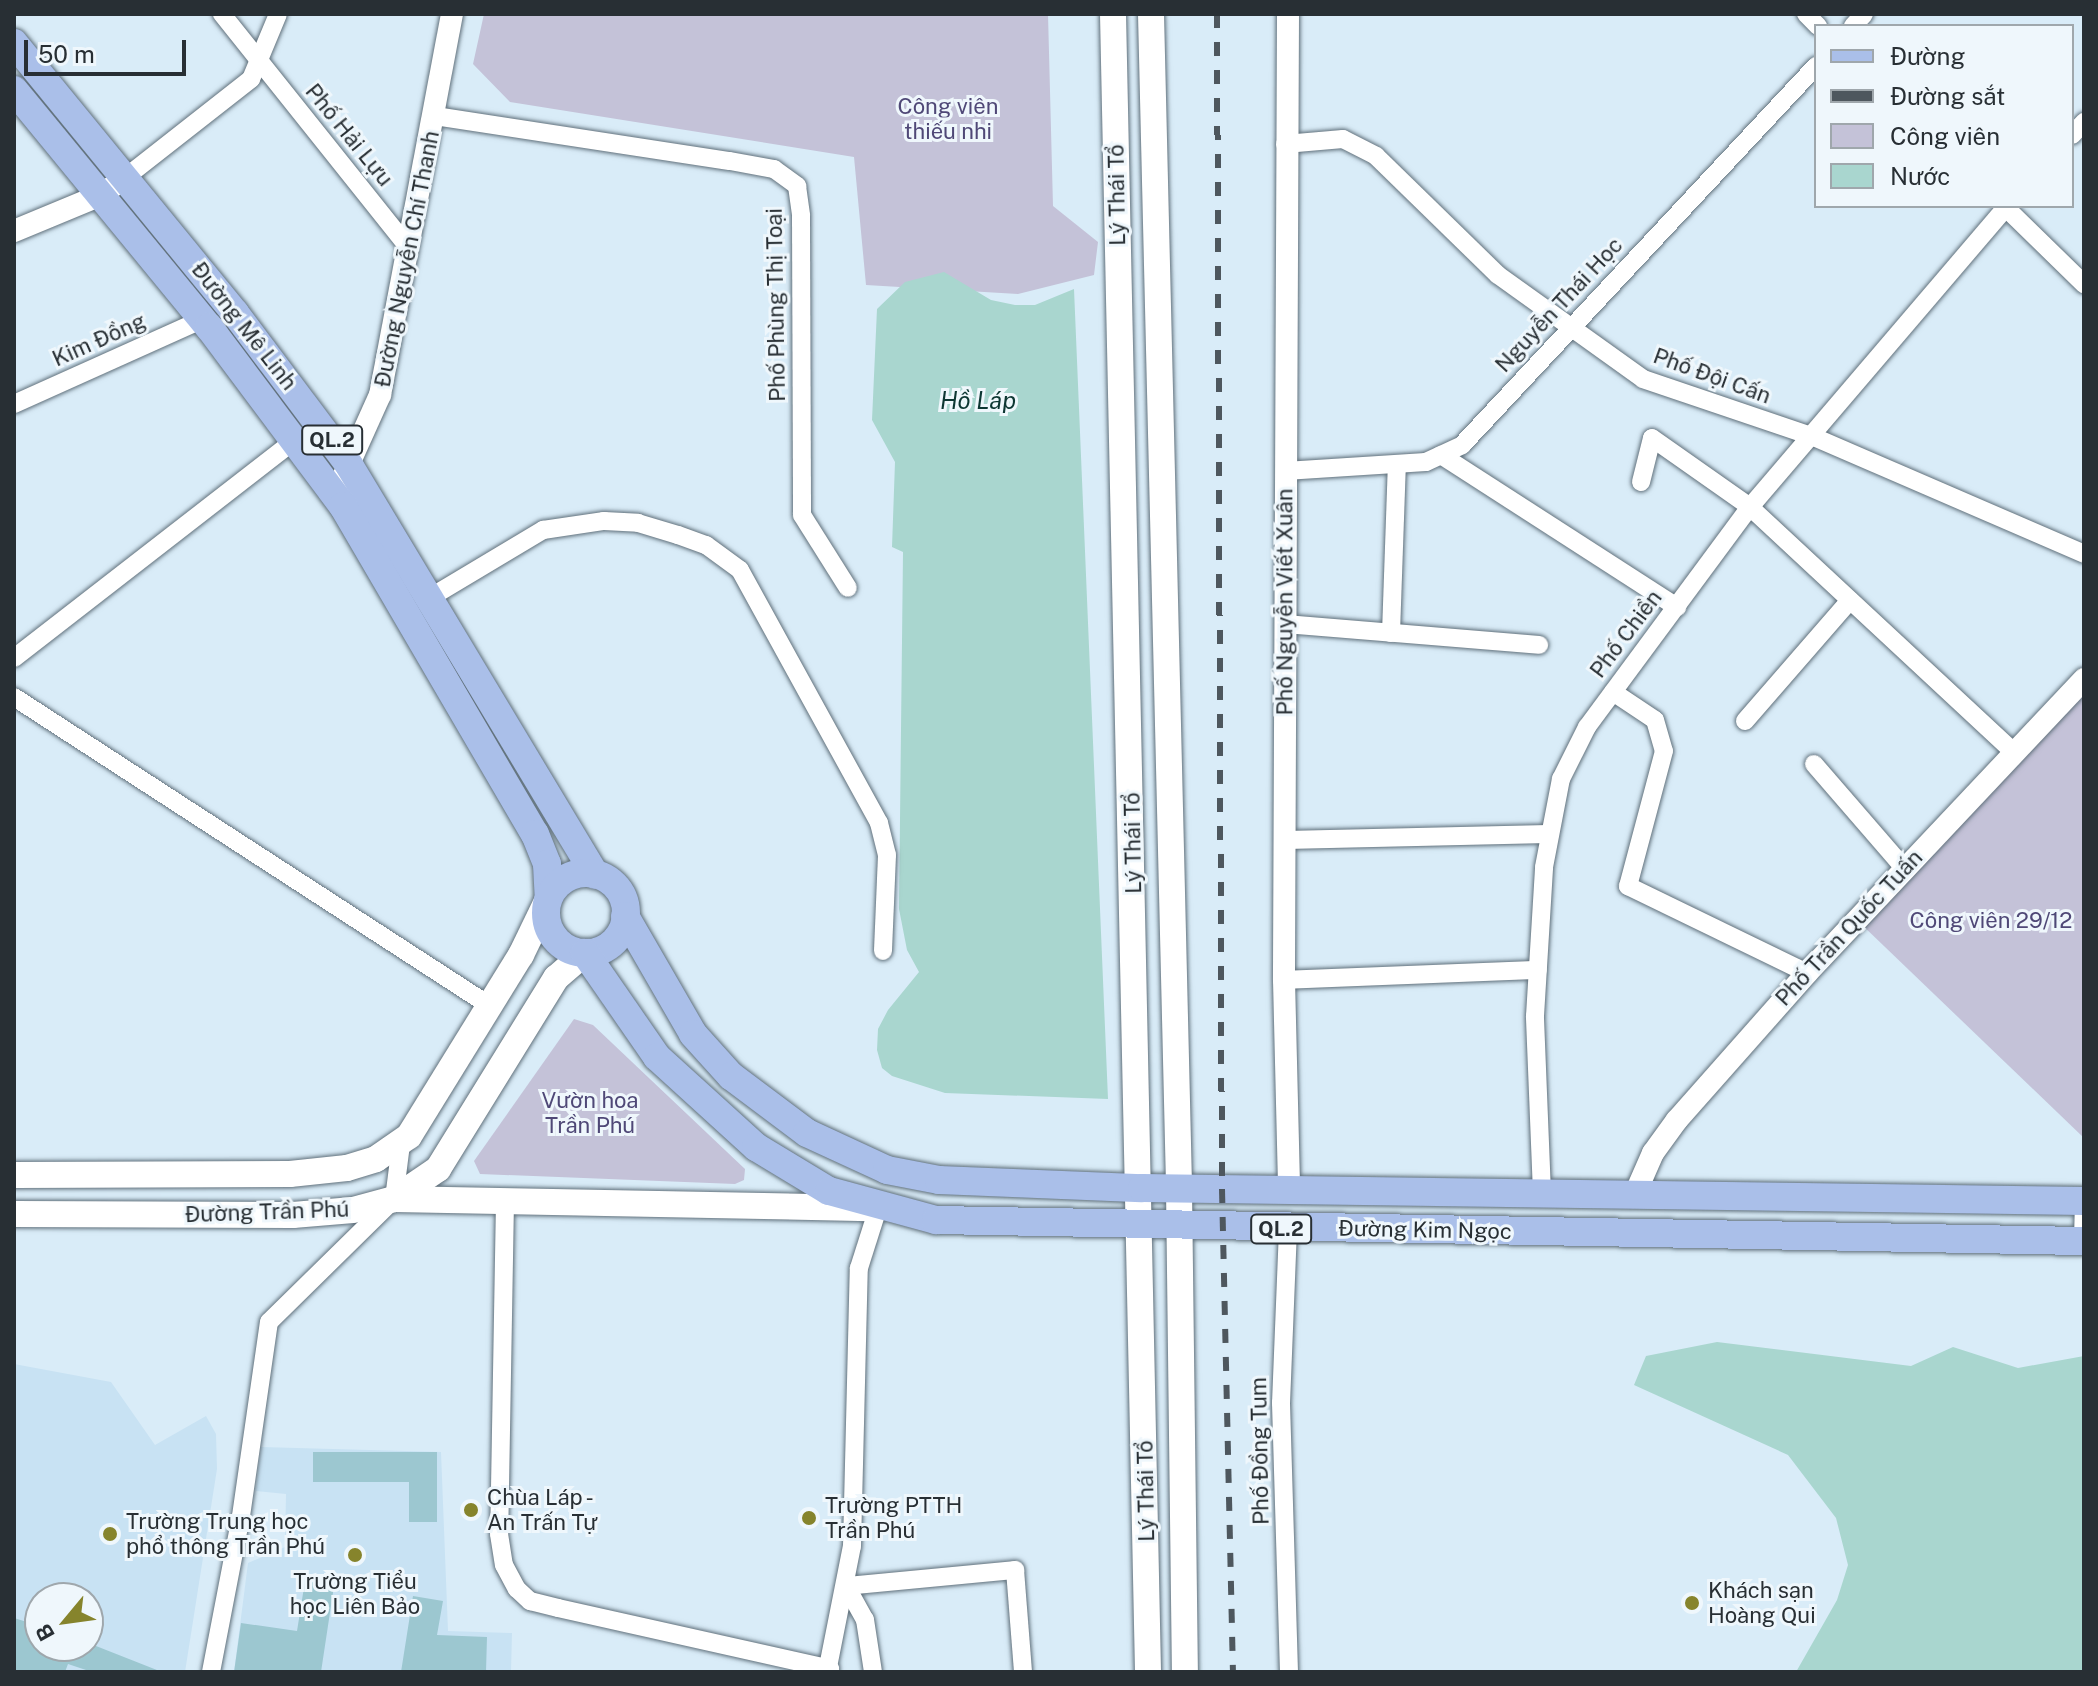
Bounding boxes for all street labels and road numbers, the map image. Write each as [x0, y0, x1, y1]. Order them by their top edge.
street label: Phố Hải Lựu [300, 78, 398, 192]
street label: Đường Nguyễn Chí Thanh [369, 128, 445, 390]
street label: Lý Thái Tổ [1103, 144, 1131, 246]
street label: Phố Phùng Thị Toại [761, 208, 791, 402]
street label: Nguyễn Thái Học [1490, 232, 1628, 378]
street label: Đường Mê Linh [186, 257, 302, 395]
street label: Kim Đồng [48, 308, 150, 372]
street label: Phố Đội Cấn [1650, 343, 1774, 409]
road number: QL.2 [300, 424, 364, 456]
street label: Phố Nguyễn Viết Xuân [1272, 488, 1298, 716]
street label: Phố Chiền [1584, 585, 1668, 683]
street label: Lý Thái Tổ [1119, 792, 1147, 894]
street label: Phố Trần Quốc Tuấn [1770, 845, 1928, 1011]
street label: Đường Trần Phú [184, 1196, 350, 1228]
road number: QL.2 [1249, 1213, 1313, 1245]
street label: Đường Kim Ngọc [1338, 1215, 1512, 1245]
street label: Phố Đồng Tum [1246, 1377, 1274, 1525]
street label: Lý Thái Tổ [1132, 1440, 1160, 1542]

